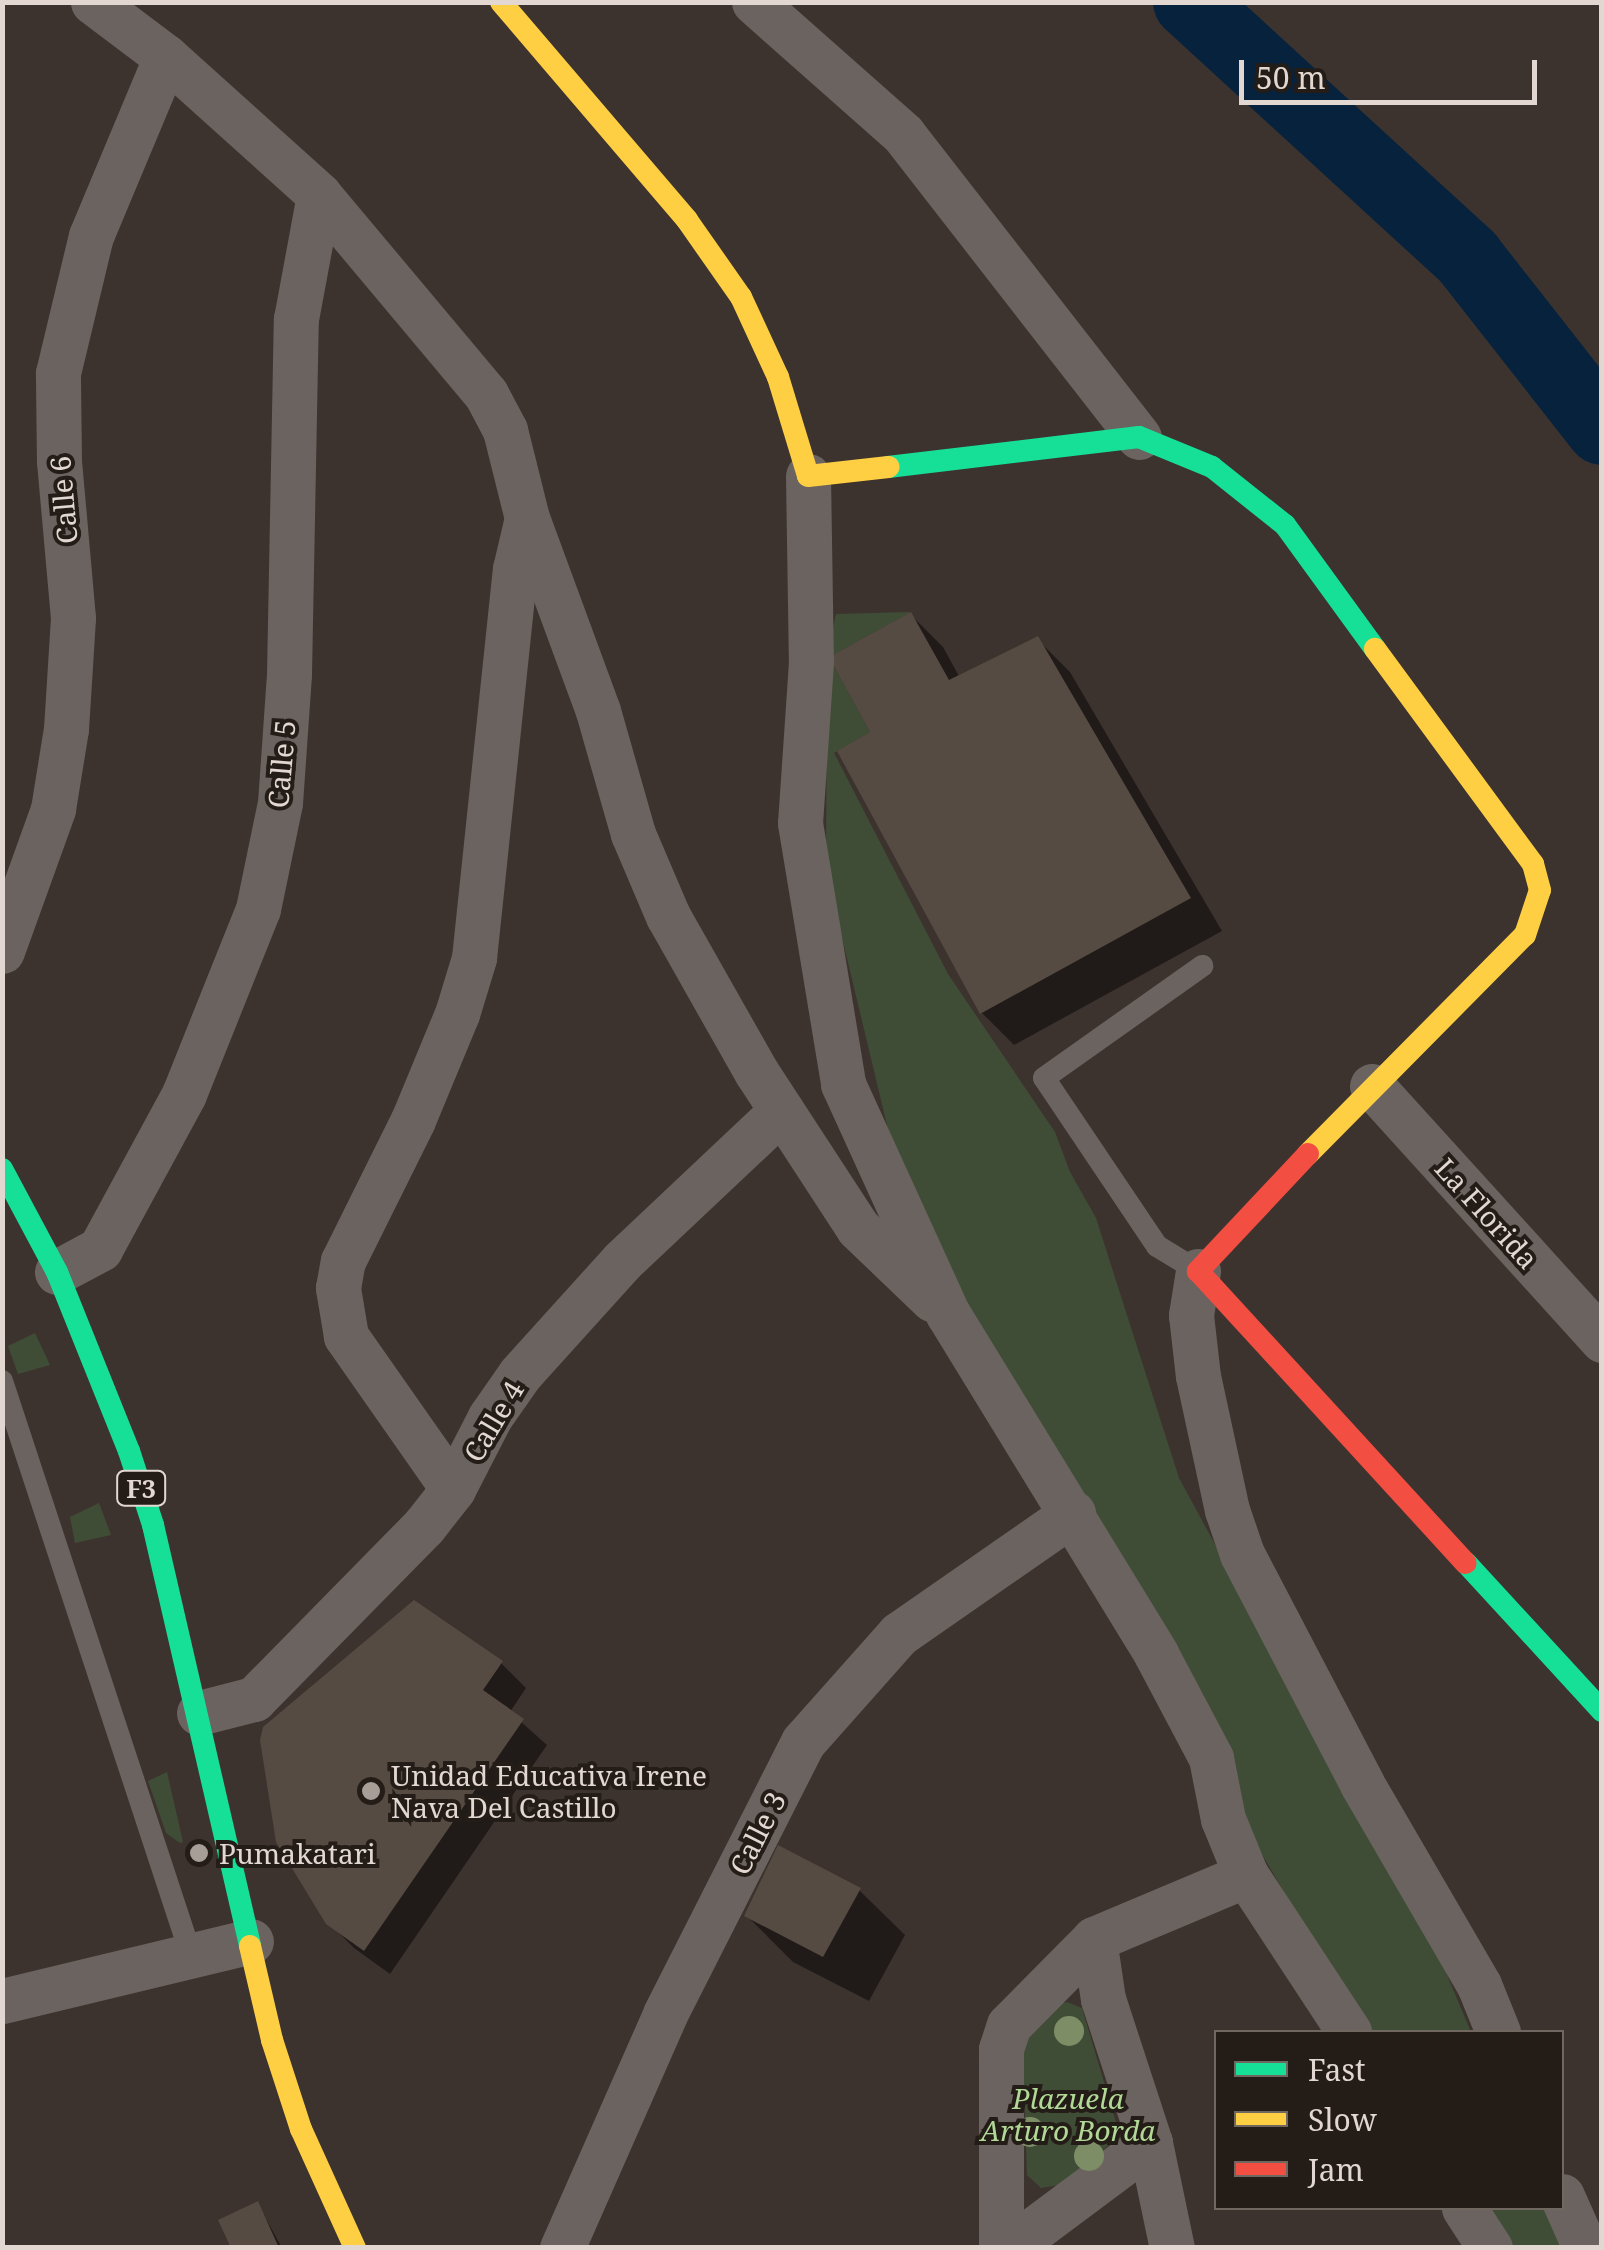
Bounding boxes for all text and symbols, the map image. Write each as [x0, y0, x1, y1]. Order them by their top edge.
scale bar [1244, 40, 1542, 102]
text: 50 m [1256, 57, 1326, 98]
street label: Calle 6 [42, 455, 84, 545]
street label: Calle 5 [260, 719, 302, 809]
street label: La Florida [1429, 1151, 1545, 1275]
street label: Calle 4 [456, 1375, 530, 1467]
road number: F3 [116, 1468, 166, 1508]
place label: Unidad Educativa Irene Nava Del Castillo [391, 1758, 707, 1824]
marker: Unidad Educativa Irene Nava Del Castillo [360, 1780, 382, 1802]
street label: Calle 3 [722, 1786, 792, 1880]
place label: Pumakatari [219, 1836, 376, 1870]
marker: Pumakatari [188, 1842, 210, 1864]
legend [1214, 2030, 1564, 2210]
text: Fast [1308, 2049, 1365, 2090]
park label: Plazuela Arturo Borda [980, 2081, 1156, 2147]
text: Slow [1308, 2099, 1377, 2140]
text: Jam [1308, 2149, 1364, 2190]

